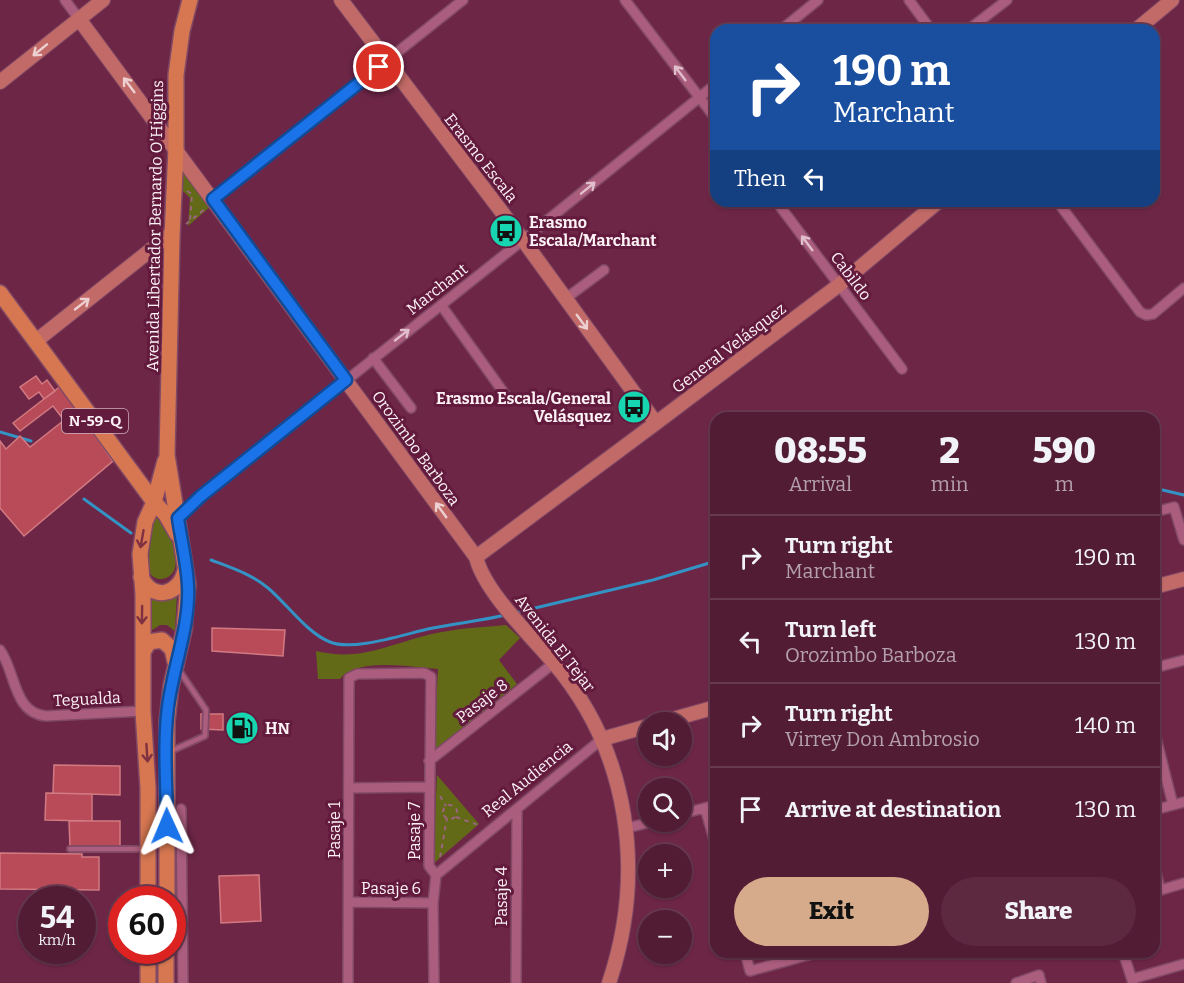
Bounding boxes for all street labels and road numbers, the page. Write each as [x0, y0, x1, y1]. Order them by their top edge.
street label: Avenida Libertador Bernardo O'Higgins [143, 80, 167, 372]
street label: Erasmo Escala [440, 110, 522, 206]
street label: Cabildo [827, 248, 875, 304]
street label: Marchant [403, 259, 471, 319]
street label: General Velásquez [668, 299, 790, 397]
street label: Orozimbo Barboza [368, 387, 464, 509]
road number: N-59-Q [62, 409, 128, 433]
street label: Avenida El Tejar [511, 590, 599, 696]
street label: Pasaje 8 [452, 675, 512, 727]
street label: Tegualda [53, 688, 121, 710]
street label: Real Audiencia [478, 737, 576, 821]
street label: Pasaje 1 [325, 801, 344, 859]
street label: Pasaje 7 [405, 802, 424, 860]
street label: Pasaje 4 [492, 865, 511, 926]
street label: Pasaje 6 [361, 879, 421, 898]

